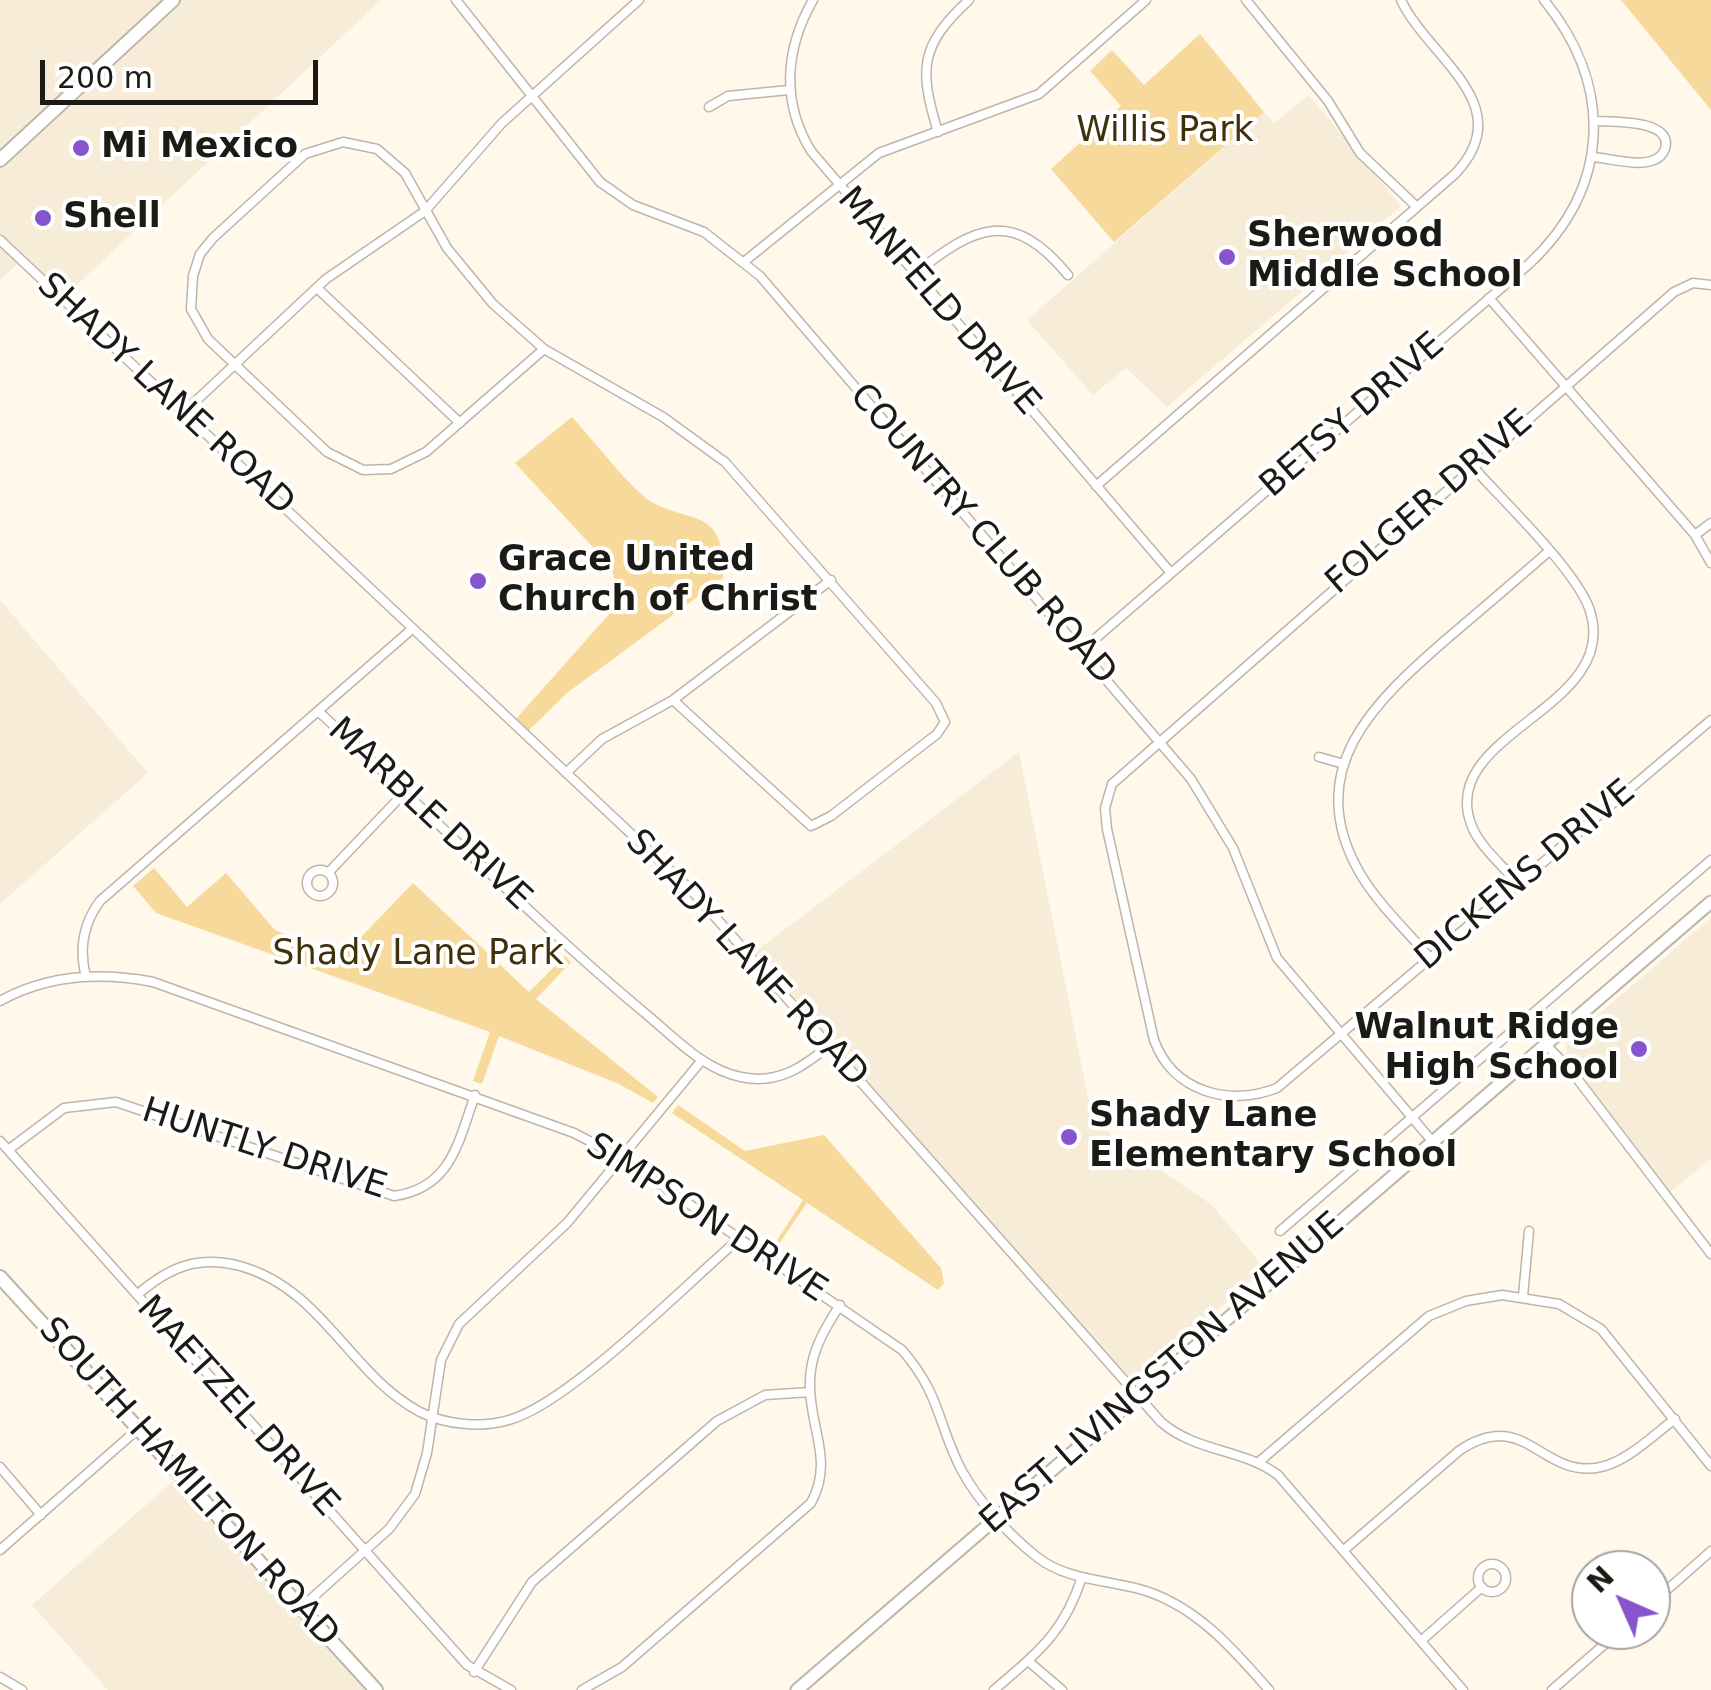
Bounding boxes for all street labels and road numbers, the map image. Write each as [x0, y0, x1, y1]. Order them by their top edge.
street label: MANFELD DRIVE [828, 180, 1048, 424]
street label: SHADY LANE ROAD [28, 265, 302, 525]
street label: BETSY DRIVE [1252, 325, 1454, 507]
street label: COUNTRY CLUB ROAD [840, 376, 1124, 694]
street label: FOLGER DRIVE [1318, 402, 1542, 604]
street label: MARBLE DRIVE [319, 710, 539, 920]
street label: DICKENS DRIVE [1408, 772, 1644, 980]
street label: SHADY LANE ROAD [616, 822, 876, 1096]
street label: HUNTLY DRIVE [136, 1091, 392, 1209]
street label: SIMPSON DRIVE [578, 1126, 834, 1312]
street label: EAST LIVINGSTON AVENUE [973, 1205, 1353, 1543]
street label: MAETZEL DRIVE [127, 1288, 347, 1526]
street label: SOUTH HAMILTON ROAD [29, 1310, 347, 1656]

